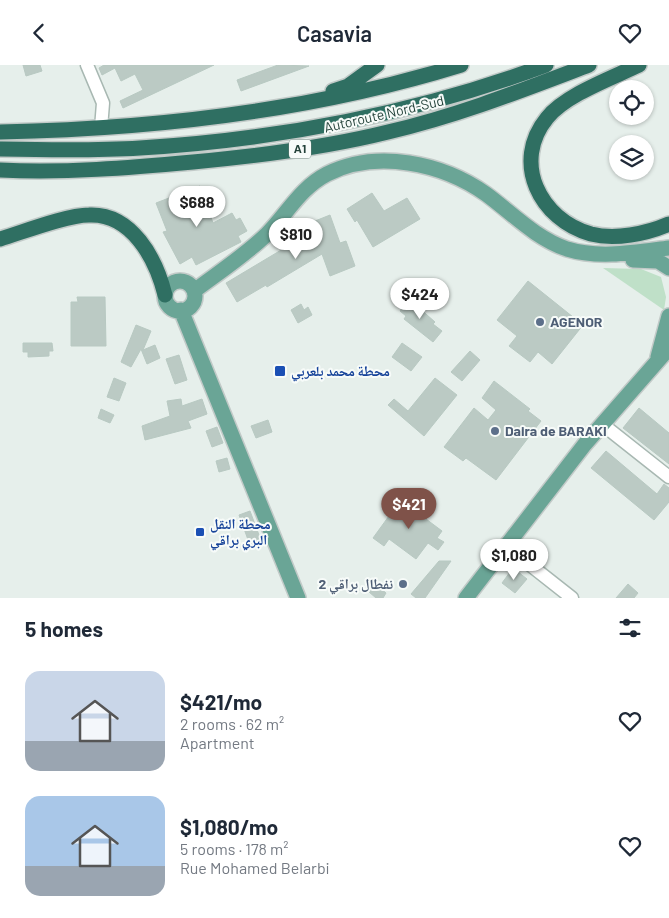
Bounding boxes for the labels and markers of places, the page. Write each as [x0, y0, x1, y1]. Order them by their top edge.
pin: $688 [167, 185, 227, 228]
pin: $810 [266, 217, 326, 260]
pin: $424 [390, 277, 450, 320]
place label: AGENOR [550, 313, 603, 330]
marker: AGENOR [534, 316, 546, 328]
place label: محطة محمد بلعربي [291, 362, 390, 382]
marker: محطة محمد بلعربي [273, 364, 287, 378]
place label: Daira de BARAKI [505, 422, 607, 439]
marker: Daira de BARAKI [489, 425, 501, 437]
pin: $421 [379, 487, 439, 530]
place label: محطة النقل البري براقي [210, 515, 271, 551]
marker: محطة النقل البري براقي [194, 526, 206, 538]
pin: $1,080 [473, 539, 555, 581]
place label: نفطال براقي 2 [318, 575, 393, 595]
marker: نفطال براقي 2 [397, 578, 409, 590]

